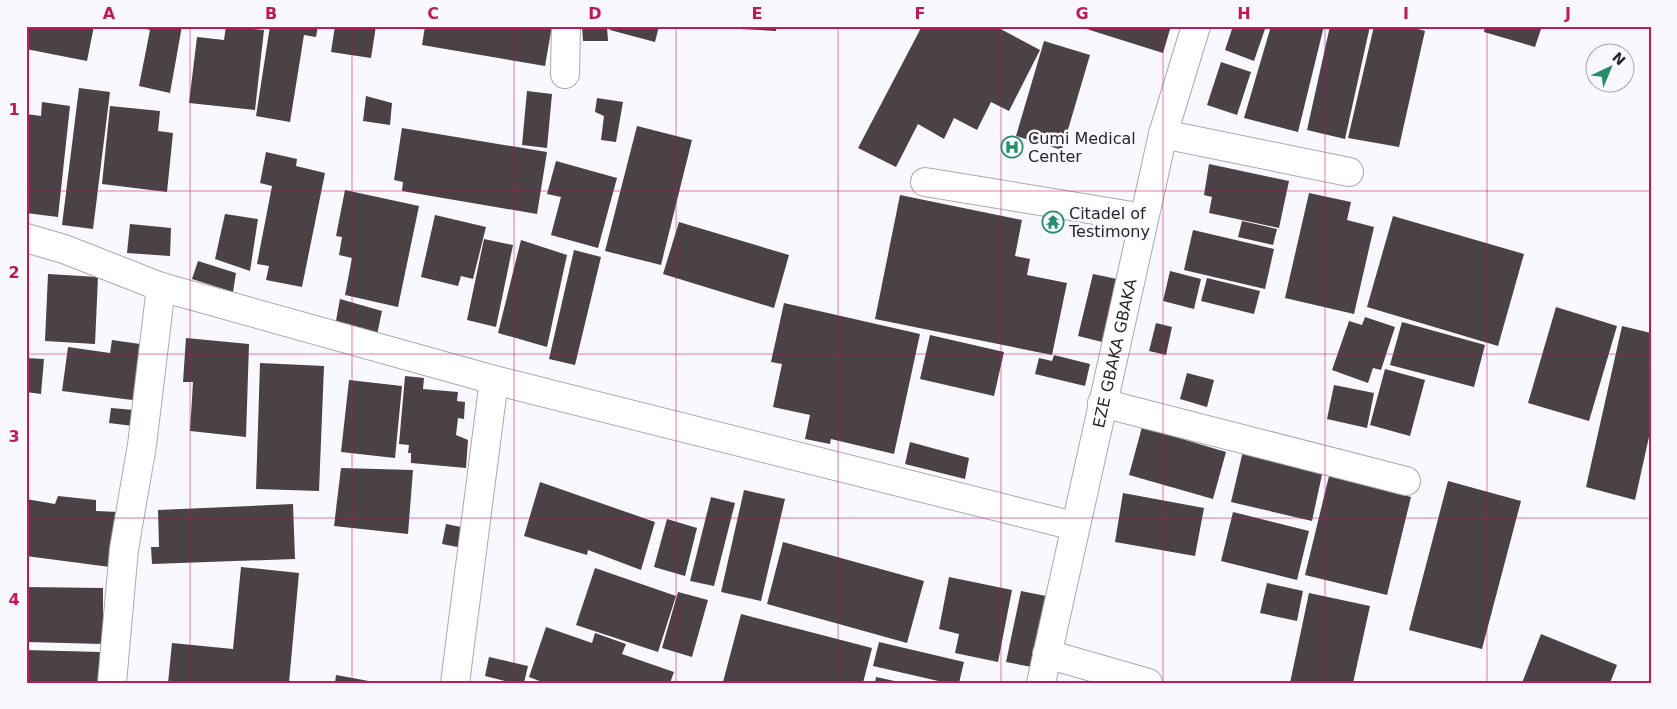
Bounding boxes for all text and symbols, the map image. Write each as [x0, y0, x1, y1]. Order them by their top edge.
text: A [103, 4, 116, 23]
text: B [265, 4, 277, 23]
text: C [427, 4, 439, 23]
text: D [588, 4, 602, 23]
text: E [752, 4, 762, 23]
text: F [915, 4, 925, 23]
text: G [1075, 4, 1089, 23]
text: H [1237, 4, 1251, 23]
text: I [1403, 4, 1409, 23]
text: J [1564, 4, 1571, 23]
north arrow [1584, 42, 1634, 92]
text: N [1609, 49, 1629, 68]
text: 1 [8, 100, 20, 119]
place label: Cumi Medical Center [1028, 129, 1136, 166]
hospital icon: Cumi Medical Center [1000, 135, 1024, 159]
place label: Citadel of Testimony [1068, 204, 1150, 241]
temple icon: Citadel of Testimony [1041, 210, 1065, 234]
text: 2 [8, 263, 20, 282]
street label: EZE GBAKA GBAKA [1089, 277, 1141, 430]
text: 3 [8, 427, 20, 446]
text: 4 [8, 590, 20, 609]

